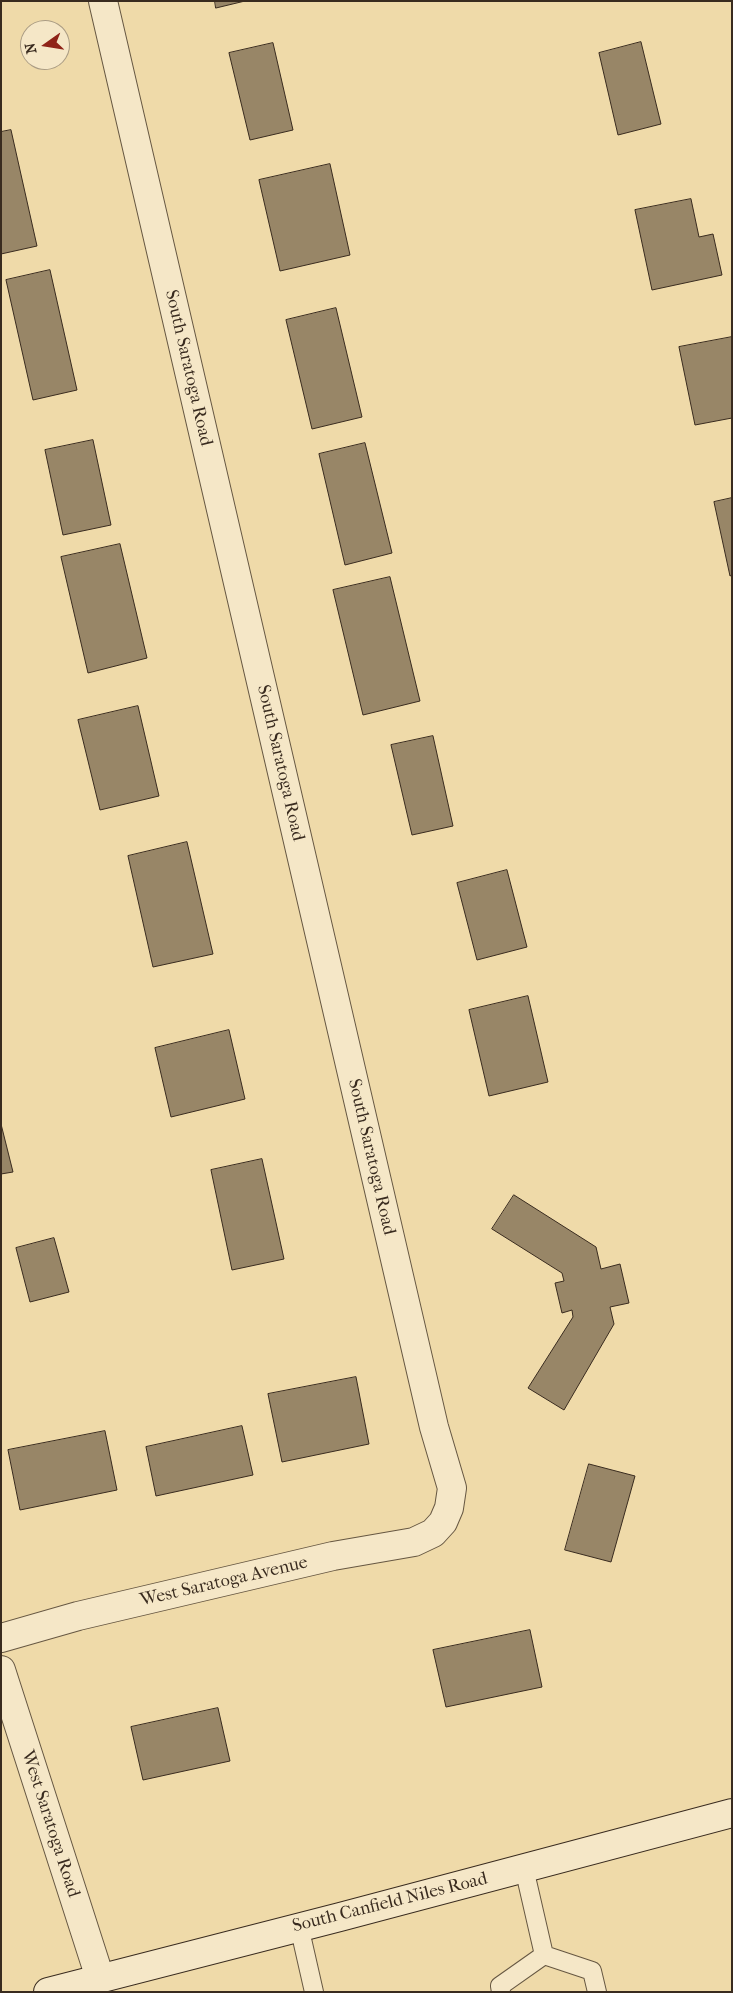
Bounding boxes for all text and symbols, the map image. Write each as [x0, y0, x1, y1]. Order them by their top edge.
north arrow [20, 20, 70, 70]
text: N [21, 41, 40, 55]
street label: South Saratoga Road [160, 288, 216, 448]
street label: South Saratoga Road [252, 683, 308, 843]
street label: South Saratoga Road [343, 1077, 399, 1237]
street label: West Saratoga Avenue [138, 1552, 310, 1612]
street label: West Saratoga Road [16, 1748, 84, 1900]
street label: South Canfield Niles Road [290, 1868, 490, 1938]

